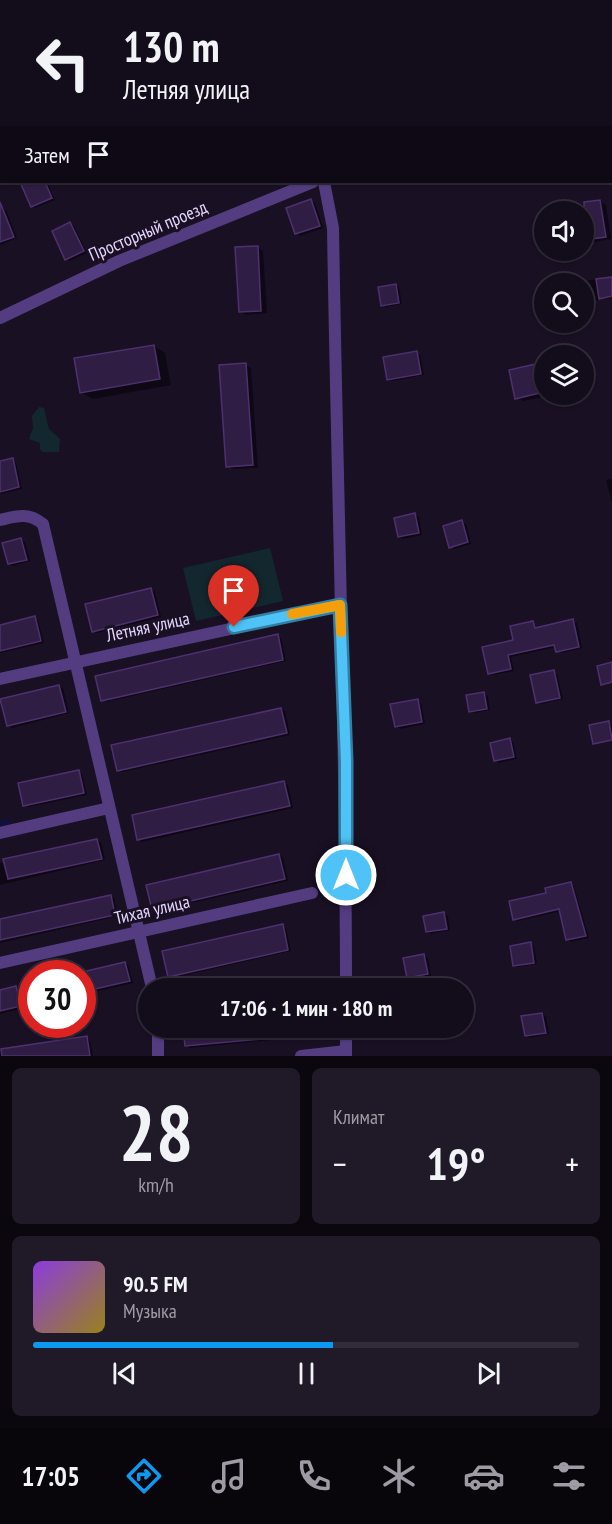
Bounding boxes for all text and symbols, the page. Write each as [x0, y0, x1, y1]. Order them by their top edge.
text: 130 m [123, 19, 220, 74]
icon: left [24, 24, 102, 102]
text: Летняя улица [123, 72, 250, 106]
icon: arrive [82, 138, 115, 171]
text: Затем [24, 141, 70, 169]
street label: Просторный проезд [85, 195, 211, 266]
map controls [534, 201, 594, 405]
button: sound [534, 201, 594, 261]
button: search [534, 273, 594, 333]
button: layers [534, 345, 594, 405]
pin [208, 565, 259, 627]
icon: arrive [217, 574, 250, 607]
street label: Летняя улица [103, 606, 192, 647]
position arrow [314, 843, 378, 907]
street label: Тихая улица [112, 890, 192, 929]
speed limit sign: 30 [18, 960, 96, 1038]
text: 17:06 · 1 мин · 180 m [220, 994, 392, 1022]
text: 28 [119, 1082, 193, 1183]
text: Климат [333, 1104, 384, 1130]
text: 19° [426, 1134, 486, 1192]
text: − [333, 1142, 347, 1185]
text: + [565, 1142, 579, 1185]
text: km/h [138, 1172, 174, 1198]
text: 90.5 FM [123, 1270, 188, 1298]
text: Музыка [123, 1298, 177, 1324]
icon: previous [108, 1357, 141, 1390]
icon: pause [290, 1357, 323, 1390]
icon: next [472, 1357, 505, 1390]
icon: directions [123, 1455, 165, 1497]
icon: music [208, 1455, 250, 1497]
icon: phone [293, 1455, 335, 1497]
icon: climate [378, 1455, 420, 1497]
icon: car [463, 1455, 505, 1497]
icon: filters [548, 1455, 590, 1497]
text: 17:05 [22, 1459, 80, 1493]

